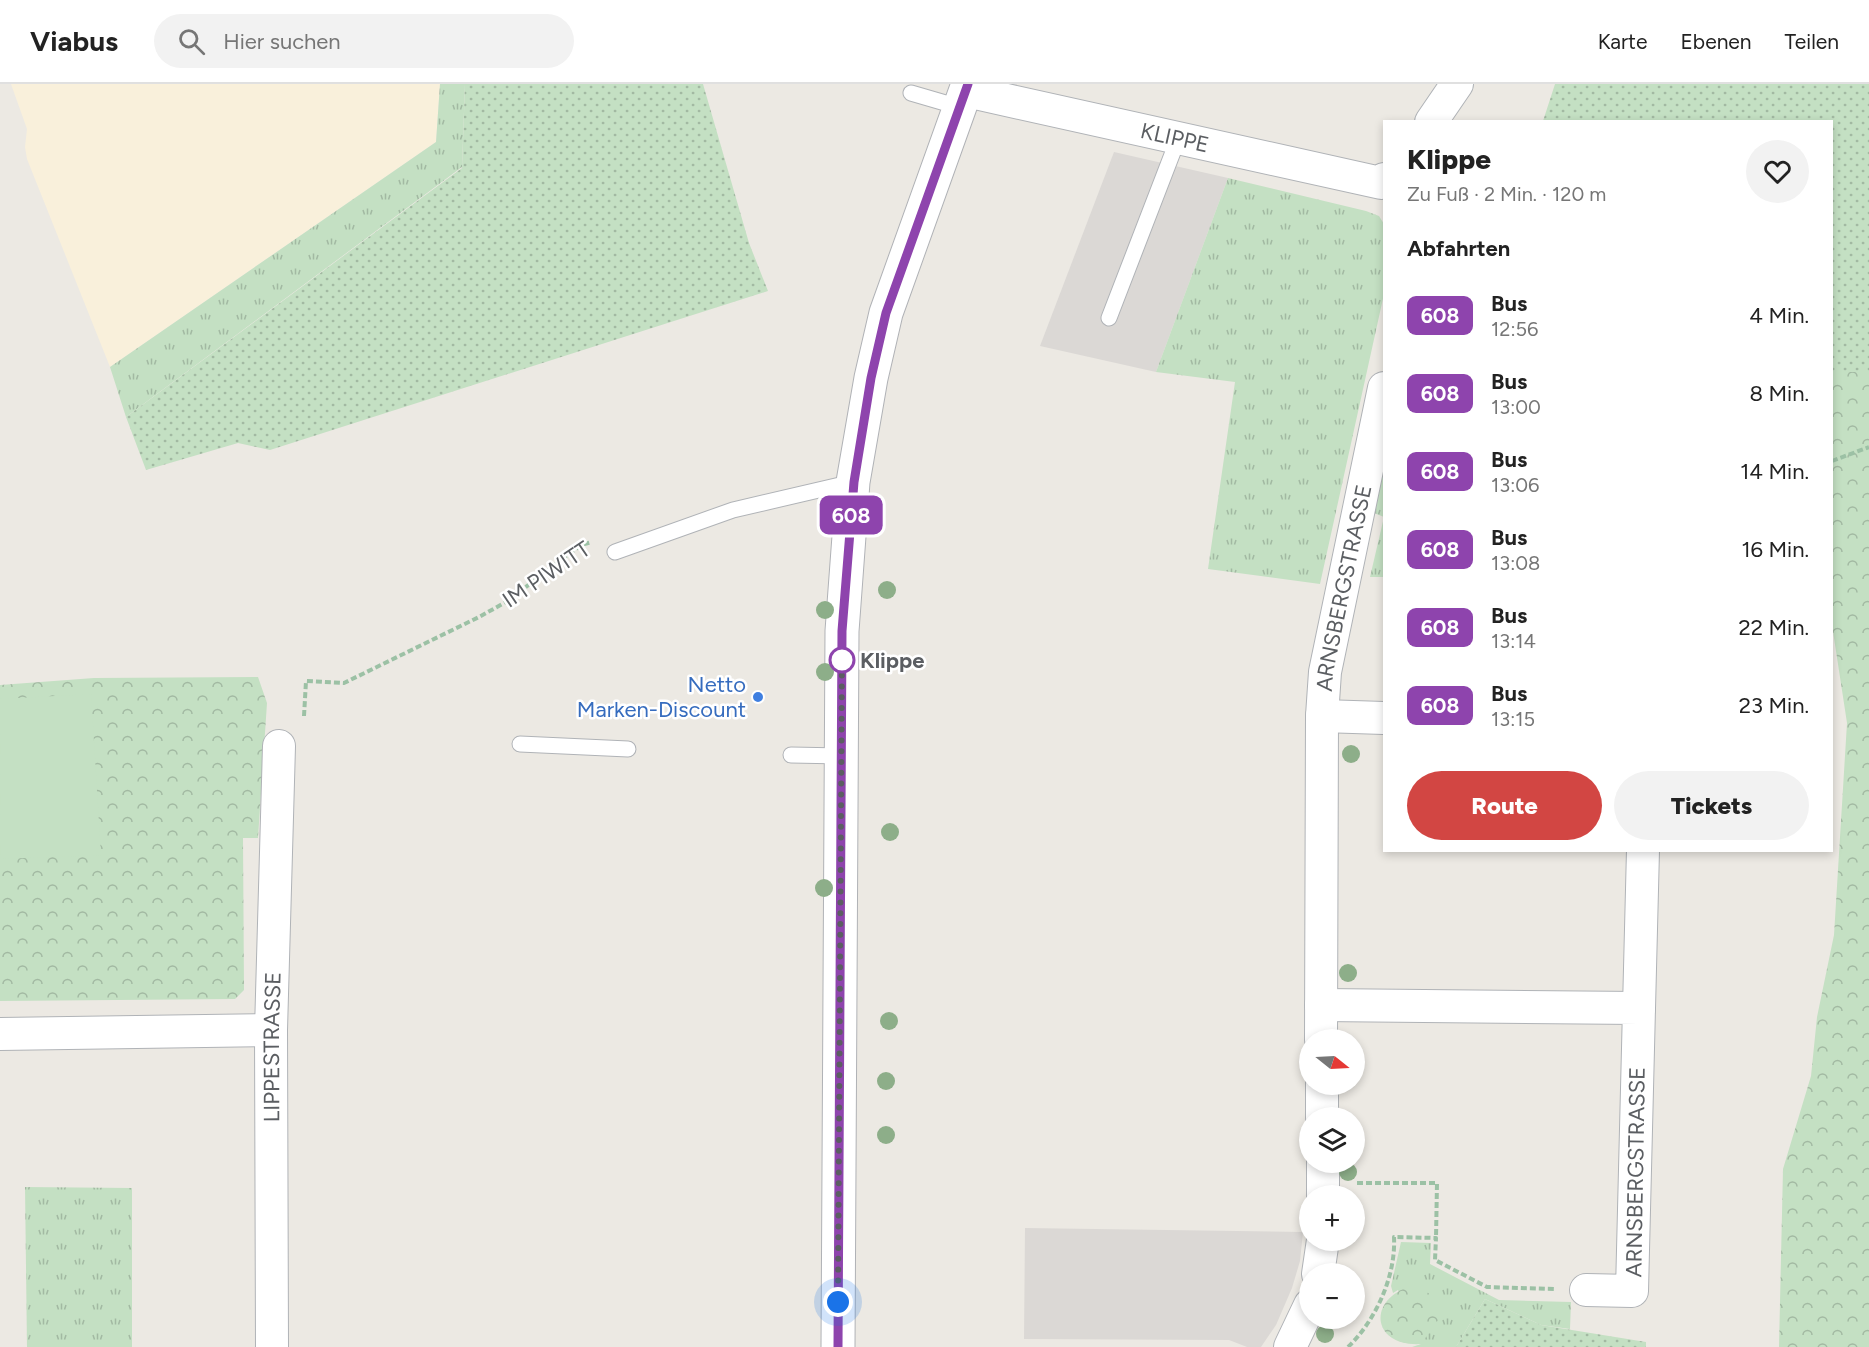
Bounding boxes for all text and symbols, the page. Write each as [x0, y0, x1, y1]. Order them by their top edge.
search box [154, 14, 574, 68]
text: Viabus [30, 24, 118, 58]
icon: search [175, 25, 208, 58]
text: Hier suchen [223, 28, 341, 55]
text: Karte [1598, 29, 1647, 54]
text: Ebenen [1680, 29, 1752, 54]
text: Teilen [1785, 29, 1839, 54]
street label: KLIPPE [1138, 117, 1212, 158]
button: heart [1746, 140, 1809, 203]
text: Klippe [1407, 142, 1491, 176]
text: Zu Fuß · 2 Min. · 120 m [1407, 182, 1606, 206]
text: Abfahrten [1407, 235, 1510, 262]
text: Bus [1491, 290, 1527, 317]
text: 4 Min. [1749, 302, 1809, 329]
text: 608 [1421, 303, 1459, 328]
text: 12:56 [1491, 317, 1538, 341]
text: Bus [1491, 368, 1527, 395]
text: 8 Min. [1749, 380, 1809, 407]
text: 608 [1421, 381, 1459, 406]
text: 13:00 [1491, 395, 1541, 419]
text: Bus [1491, 446, 1527, 473]
text: 14 Min. [1740, 458, 1809, 485]
text: 608 [1421, 459, 1459, 484]
text: 13:06 [1491, 473, 1539, 497]
street label: ARNSBERGSTRASSE [1311, 482, 1378, 692]
line badge: 608 [816, 496, 886, 534]
text: 608 [832, 503, 870, 528]
text: Bus [1491, 524, 1527, 551]
street label: IM PIWITT [497, 535, 595, 614]
text: 16 Min. [1741, 536, 1809, 563]
text: 608 [1421, 537, 1459, 562]
text: 13:08 [1491, 551, 1540, 575]
text: Bus [1491, 602, 1527, 629]
text: 22 Min. [1738, 614, 1809, 641]
text: 608 [1421, 615, 1459, 640]
text: 13:14 [1491, 629, 1536, 653]
marker: Klippe [829, 647, 855, 673]
place label: Klippe [860, 647, 924, 674]
place label: Netto Marken-Discount [577, 671, 746, 723]
text: Bus [1491, 680, 1527, 707]
marker: Netto Marken-Discount [751, 690, 765, 704]
text: 23 Min. [1739, 692, 1809, 719]
text: 608 [1421, 693, 1459, 718]
text: 13:15 [1491, 707, 1535, 731]
button: Route [1407, 771, 1602, 840]
button: Tickets [1614, 771, 1809, 840]
street label: LIPPESTRASSE [258, 971, 287, 1122]
north arrow [1299, 1029, 1365, 1095]
map controls [1299, 1029, 1365, 1329]
street label: ARNSBERGSTRASSE [1620, 1067, 1651, 1278]
button: layers [1299, 1107, 1365, 1173]
button: + [1299, 1185, 1365, 1251]
button: − [1299, 1263, 1365, 1329]
your location [823, 1287, 853, 1317]

